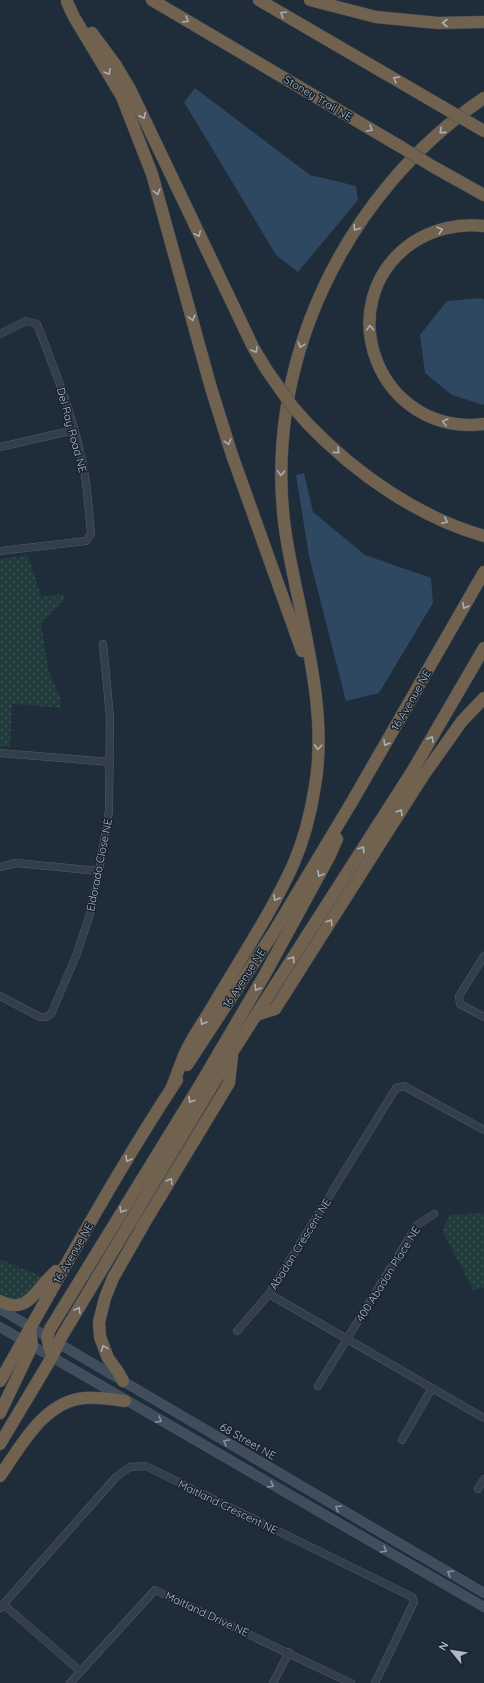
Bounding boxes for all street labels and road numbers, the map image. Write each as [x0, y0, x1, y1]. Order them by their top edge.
street label: Stoney Trail NE [281, 72, 355, 124]
street label: Del Ray Road NE [54, 386, 90, 474]
street label: 16 Avenue NE [388, 667, 434, 733]
street label: Eldorado Close NE [83, 818, 115, 912]
street label: 16 Avenue NE [220, 946, 268, 1010]
street label: Abadan Crescent NE [266, 1196, 334, 1292]
street label: 16 Avenue NE [50, 1220, 96, 1286]
street label: 400 Abadan Place NE [353, 1224, 423, 1324]
street label: 68 Street NE [218, 1419, 278, 1463]
street label: Maitland Crescent NE [176, 1477, 280, 1537]
street label: Maitland Drive NE [163, 1588, 251, 1640]

